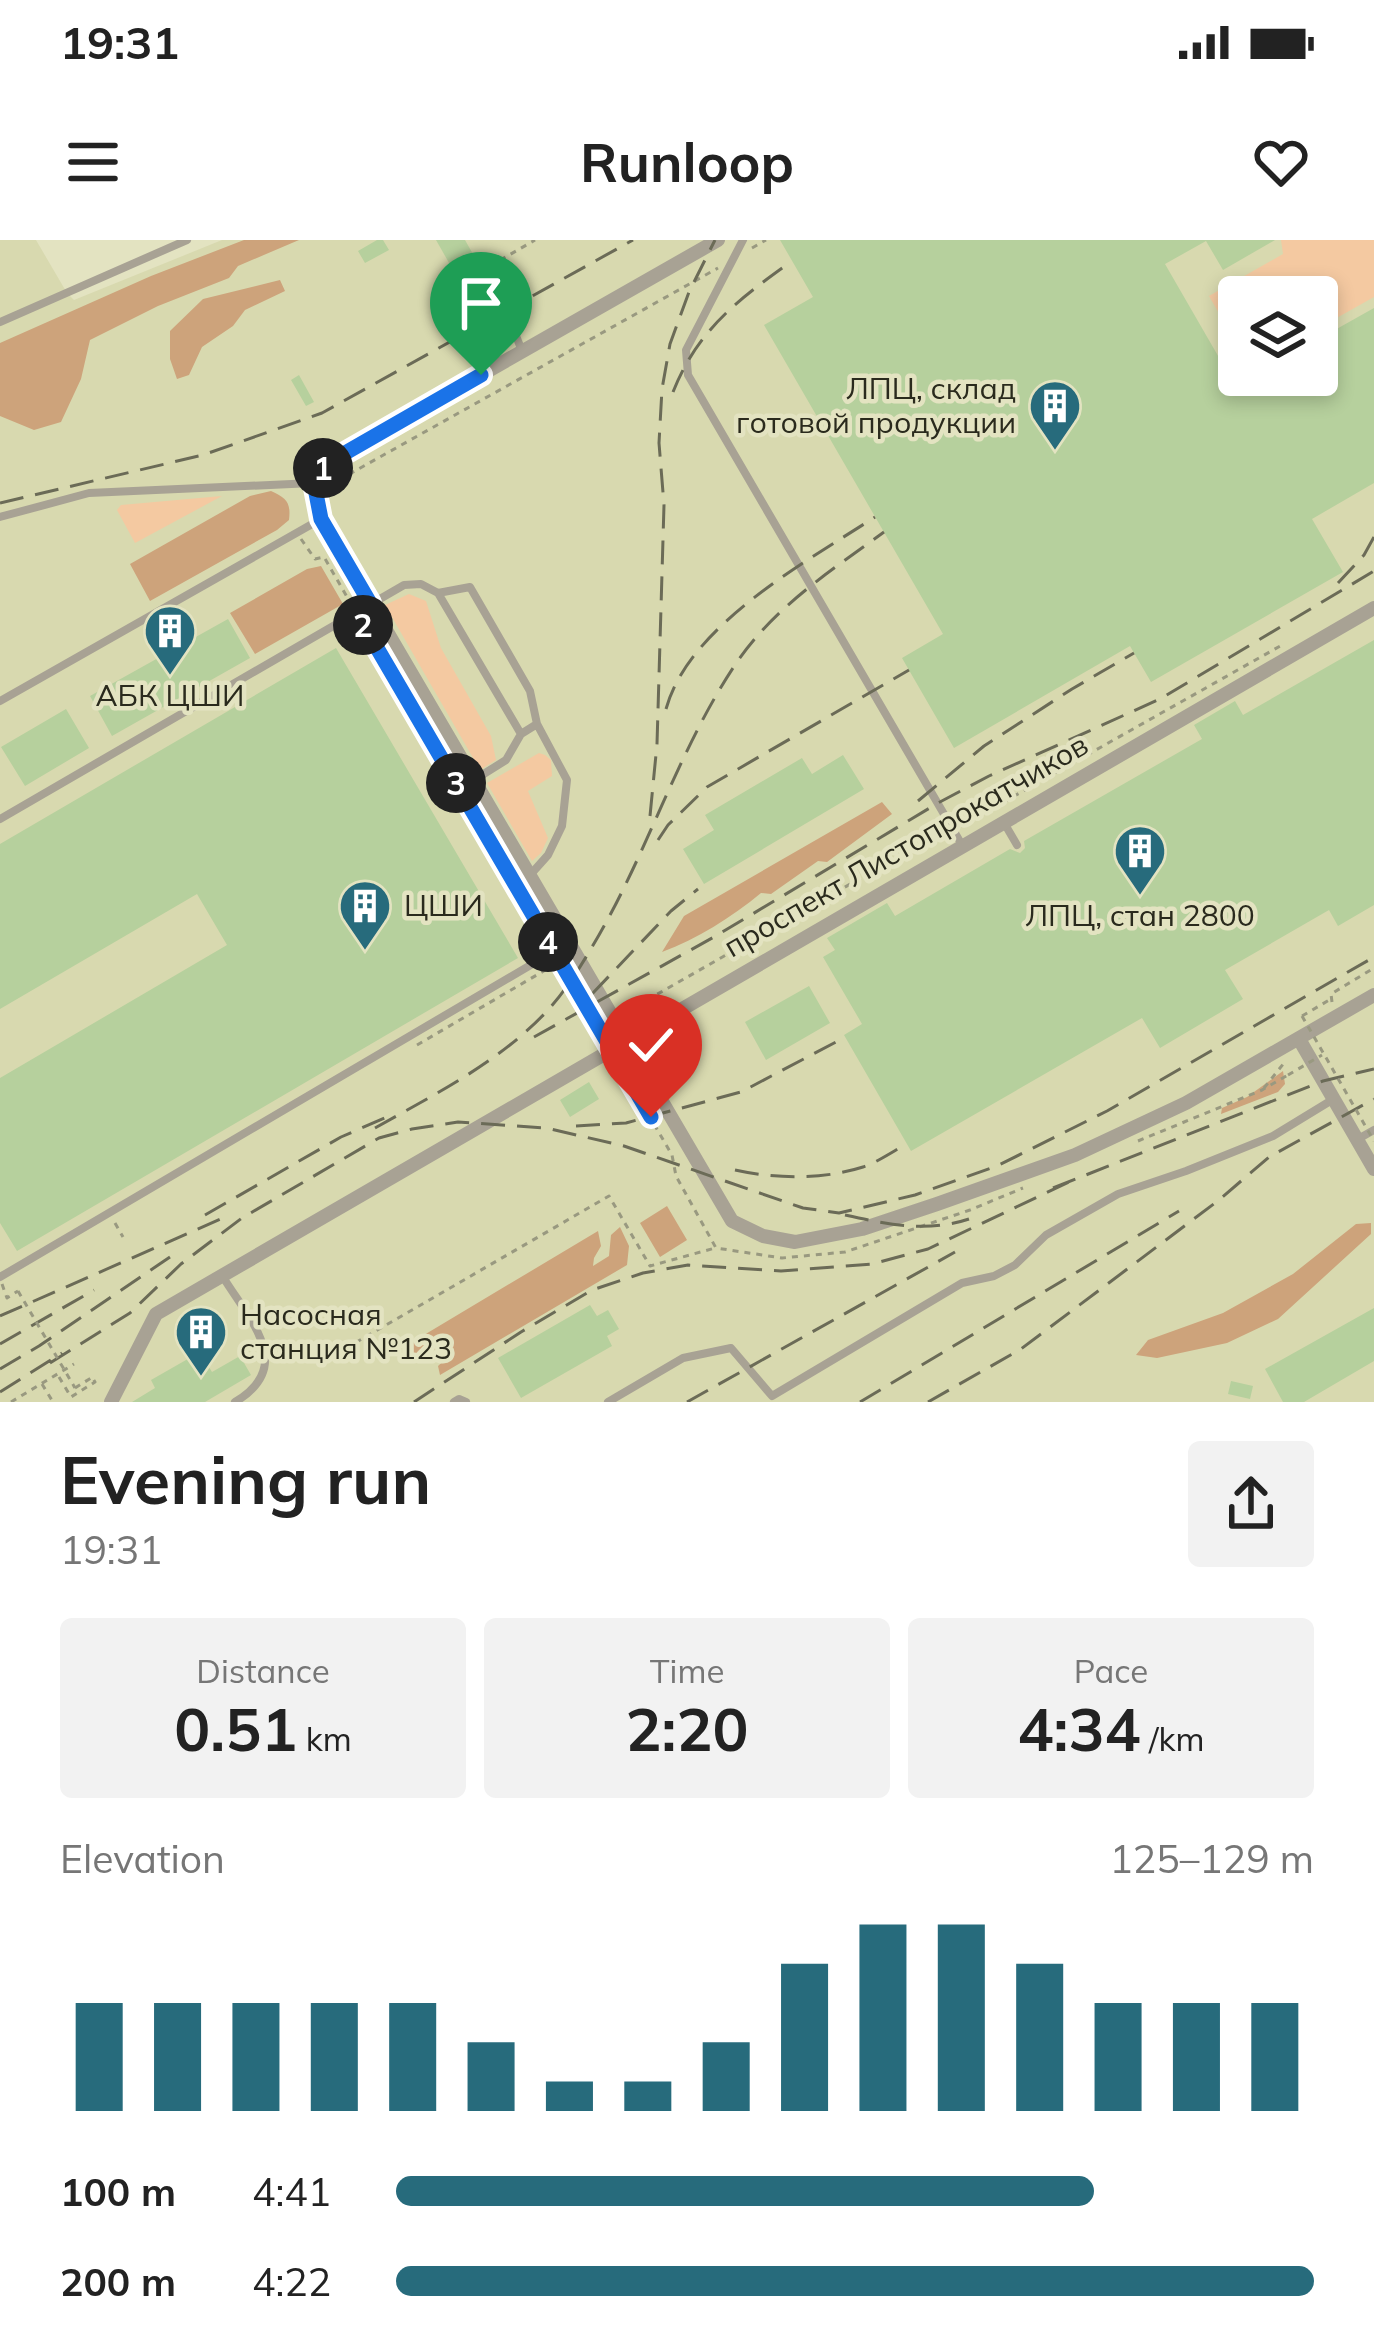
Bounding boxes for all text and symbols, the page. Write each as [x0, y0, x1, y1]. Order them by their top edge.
text: 19:31 [60, 14, 179, 70]
text: Runloop [580, 128, 794, 196]
icon: menu [60, 129, 126, 195]
icon: heart [1248, 129, 1314, 195]
pin [430, 252, 532, 375]
icon: arrive [448, 270, 514, 336]
map controls [1218, 276, 1338, 396]
button: layers [1218, 276, 1338, 396]
place label: ЛПЦ, склад готовой продукции [736, 369, 1016, 441]
building icon: ЛПЦ, склад готовой продукции [1027, 378, 1083, 452]
pin: 1 [293, 438, 353, 498]
text: 1 [313, 447, 333, 488]
pin: 2 [333, 595, 393, 655]
building icon: АБК ЦШИ [142, 603, 198, 677]
text: 2 [353, 604, 373, 645]
place label: АБК ЦШИ [96, 676, 244, 714]
street label: проспект Листопрокатчиков [717, 725, 1094, 965]
pin: 3 [426, 753, 486, 813]
text: 3 [446, 762, 466, 803]
building icon: ЛПЦ, стан 2800 [1112, 823, 1168, 897]
building icon: ЦШИ [337, 878, 393, 952]
place label: ЦШИ [404, 886, 483, 924]
place label: ЛПЦ, стан 2800 [1025, 896, 1255, 934]
pin: 4 [518, 912, 578, 972]
text: 4 [538, 921, 558, 962]
pin [600, 994, 702, 1117]
icon: check [618, 1012, 684, 1078]
place label: Насосная станция №123 [240, 1295, 452, 1367]
building icon: Насосная станция №123 [173, 1304, 229, 1378]
text: Evening run [60, 1438, 431, 1521]
button: share [1188, 1441, 1314, 1567]
text: 19:31 [60, 1525, 163, 1574]
text: Distance [196, 1650, 330, 1691]
text: Time [650, 1650, 724, 1691]
text: Pace [1074, 1650, 1148, 1691]
text: 0.51 [174, 1691, 297, 1766]
text: 2:20 [626, 1691, 748, 1766]
text: 4:34 [1018, 1691, 1140, 1766]
text: km [297, 1718, 352, 1759]
text: /km [1140, 1718, 1204, 1759]
text: Elevation [60, 1834, 225, 1883]
text: 125–129 m [1109, 1834, 1314, 1883]
text: 100 m [60, 2167, 176, 2216]
text: 4:41 [252, 2167, 331, 2216]
text: 200 m [60, 2257, 176, 2306]
text: 4:22 [252, 2257, 331, 2306]

